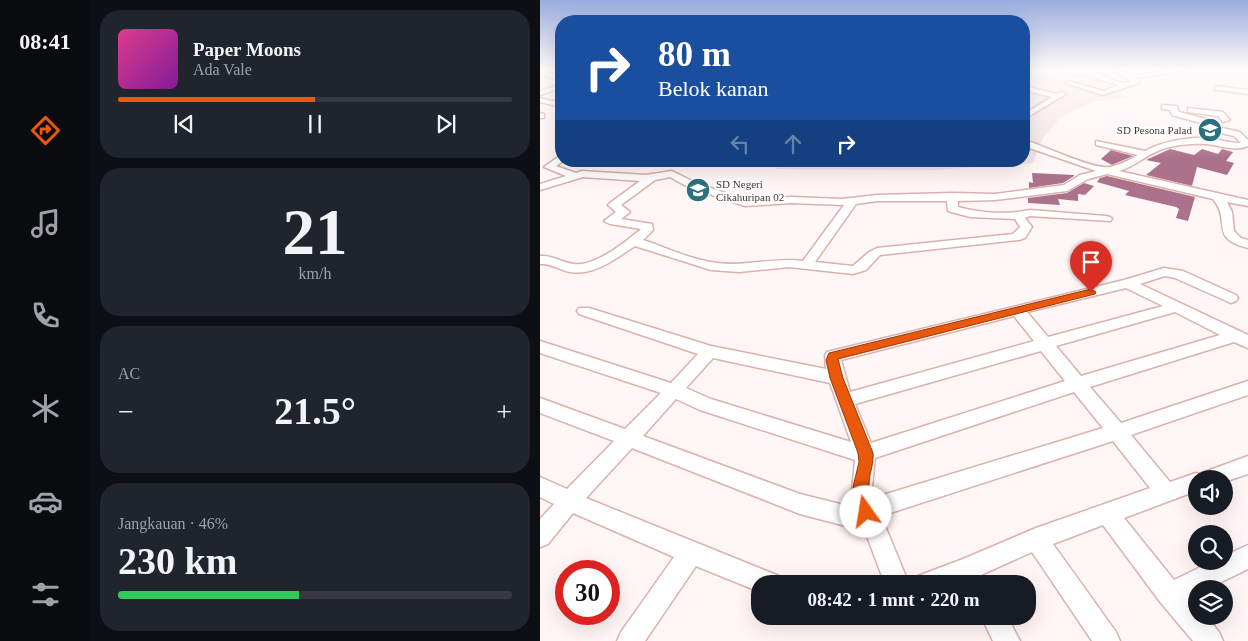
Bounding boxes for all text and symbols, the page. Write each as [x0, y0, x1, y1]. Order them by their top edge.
text: 08:41 [19, 29, 71, 54]
icon: right [575, 35, 640, 100]
text: 80 m [658, 35, 731, 74]
text: Paper Moons [193, 39, 301, 60]
text: Ada Vale [193, 61, 252, 78]
text: Belok kanan [658, 76, 769, 101]
icon: previous [170, 110, 198, 138]
icon: pause [301, 110, 329, 138]
icon: next [432, 110, 460, 138]
icon: directions [28, 113, 63, 148]
school or university icon: SD Pesona Palad [1197, 117, 1223, 143]
place label: SD Pesona Palad [1117, 124, 1192, 136]
icon: left [726, 130, 754, 158]
icon: ahead [779, 130, 807, 158]
icon: right [832, 130, 860, 158]
school or university icon: SD Negeri Cikahuripan 02 [685, 177, 711, 203]
place label: SD Negeri Cikahuripan 02 [716, 178, 784, 203]
text: 21 [283, 196, 348, 268]
icon: music [28, 206, 63, 241]
pin [1070, 241, 1112, 292]
icon: arrive [1077, 248, 1105, 276]
text: km/h [299, 265, 331, 282]
icon: phone [28, 298, 63, 333]
text: AC [118, 365, 140, 382]
text: 21.5° [274, 390, 356, 432]
icon: climate [28, 391, 63, 426]
text: − [118, 396, 134, 427]
text: + [496, 396, 512, 427]
map controls [1188, 470, 1233, 625]
button: sound [1188, 470, 1233, 515]
icon: car [28, 484, 63, 519]
position arrow [839, 485, 891, 537]
text: Jangkauan · 46% [118, 515, 228, 532]
button: search [1188, 525, 1233, 570]
text: 230 km [118, 540, 237, 582]
speed limit sign: 30 [555, 560, 620, 625]
icon: filters [28, 577, 63, 612]
button: layers [1188, 580, 1233, 625]
text: 08:42 · 1 mnt · 220 m [807, 589, 980, 610]

